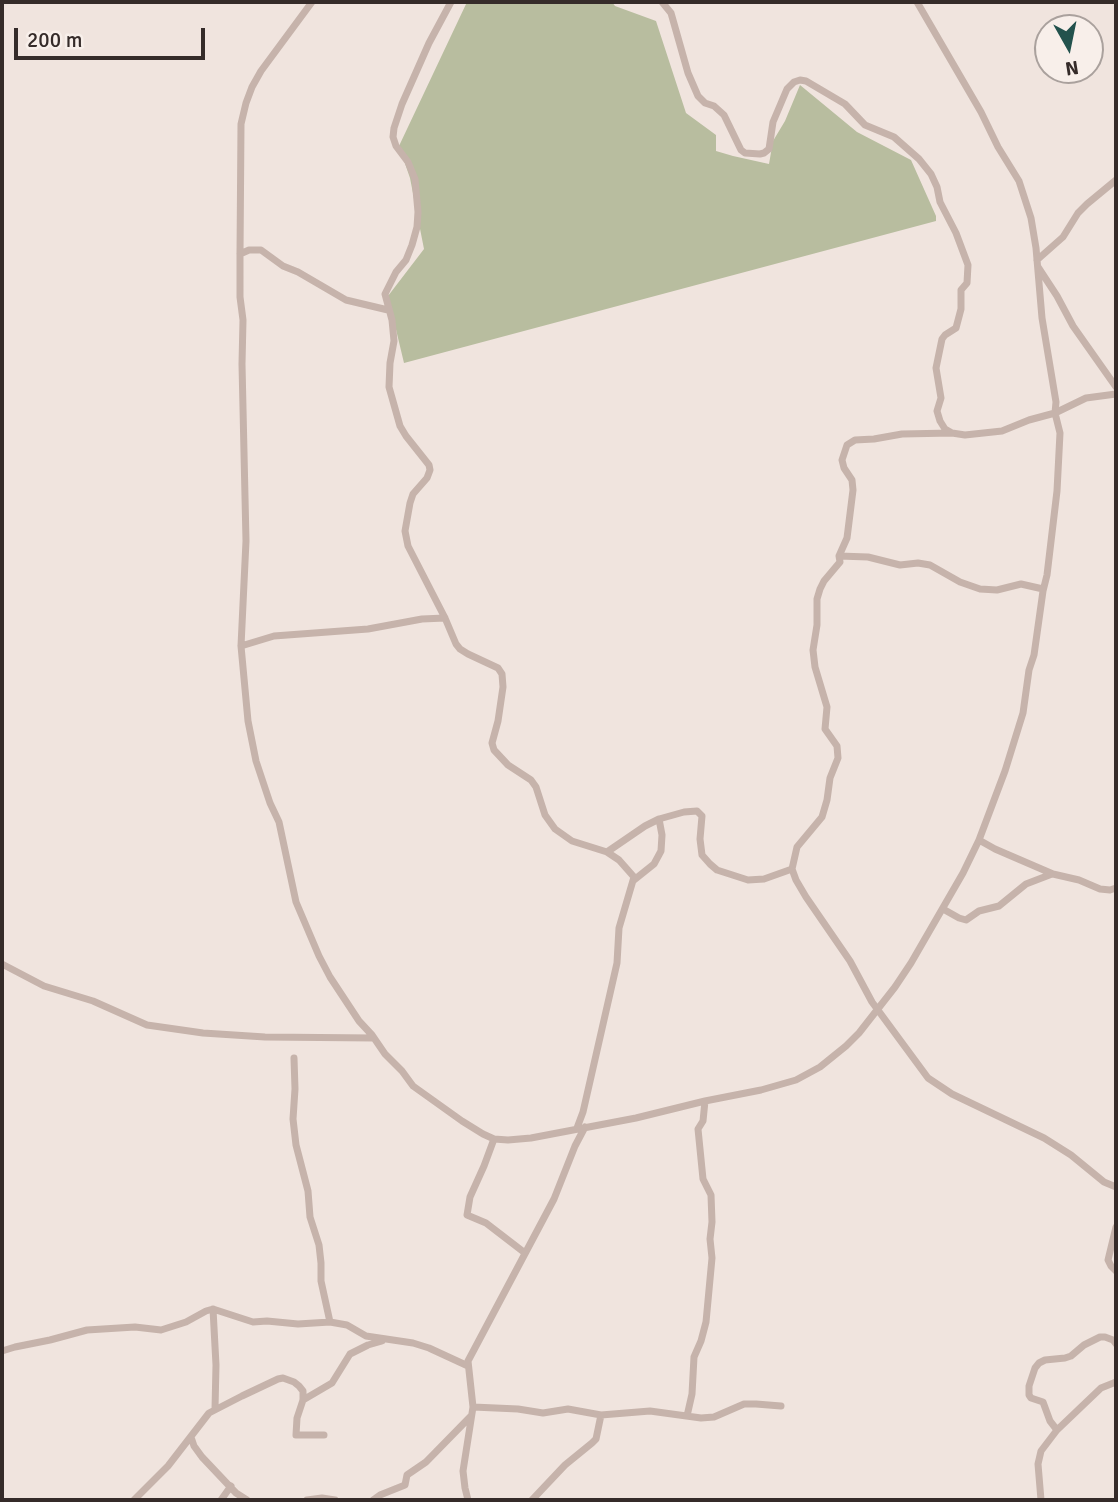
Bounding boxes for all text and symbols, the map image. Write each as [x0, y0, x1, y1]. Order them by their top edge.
scale bar [18, 14, 208, 58]
north arrow [1034, 14, 1104, 84]
text: 200 m [27, 27, 82, 53]
text: N [1064, 55, 1080, 81]

